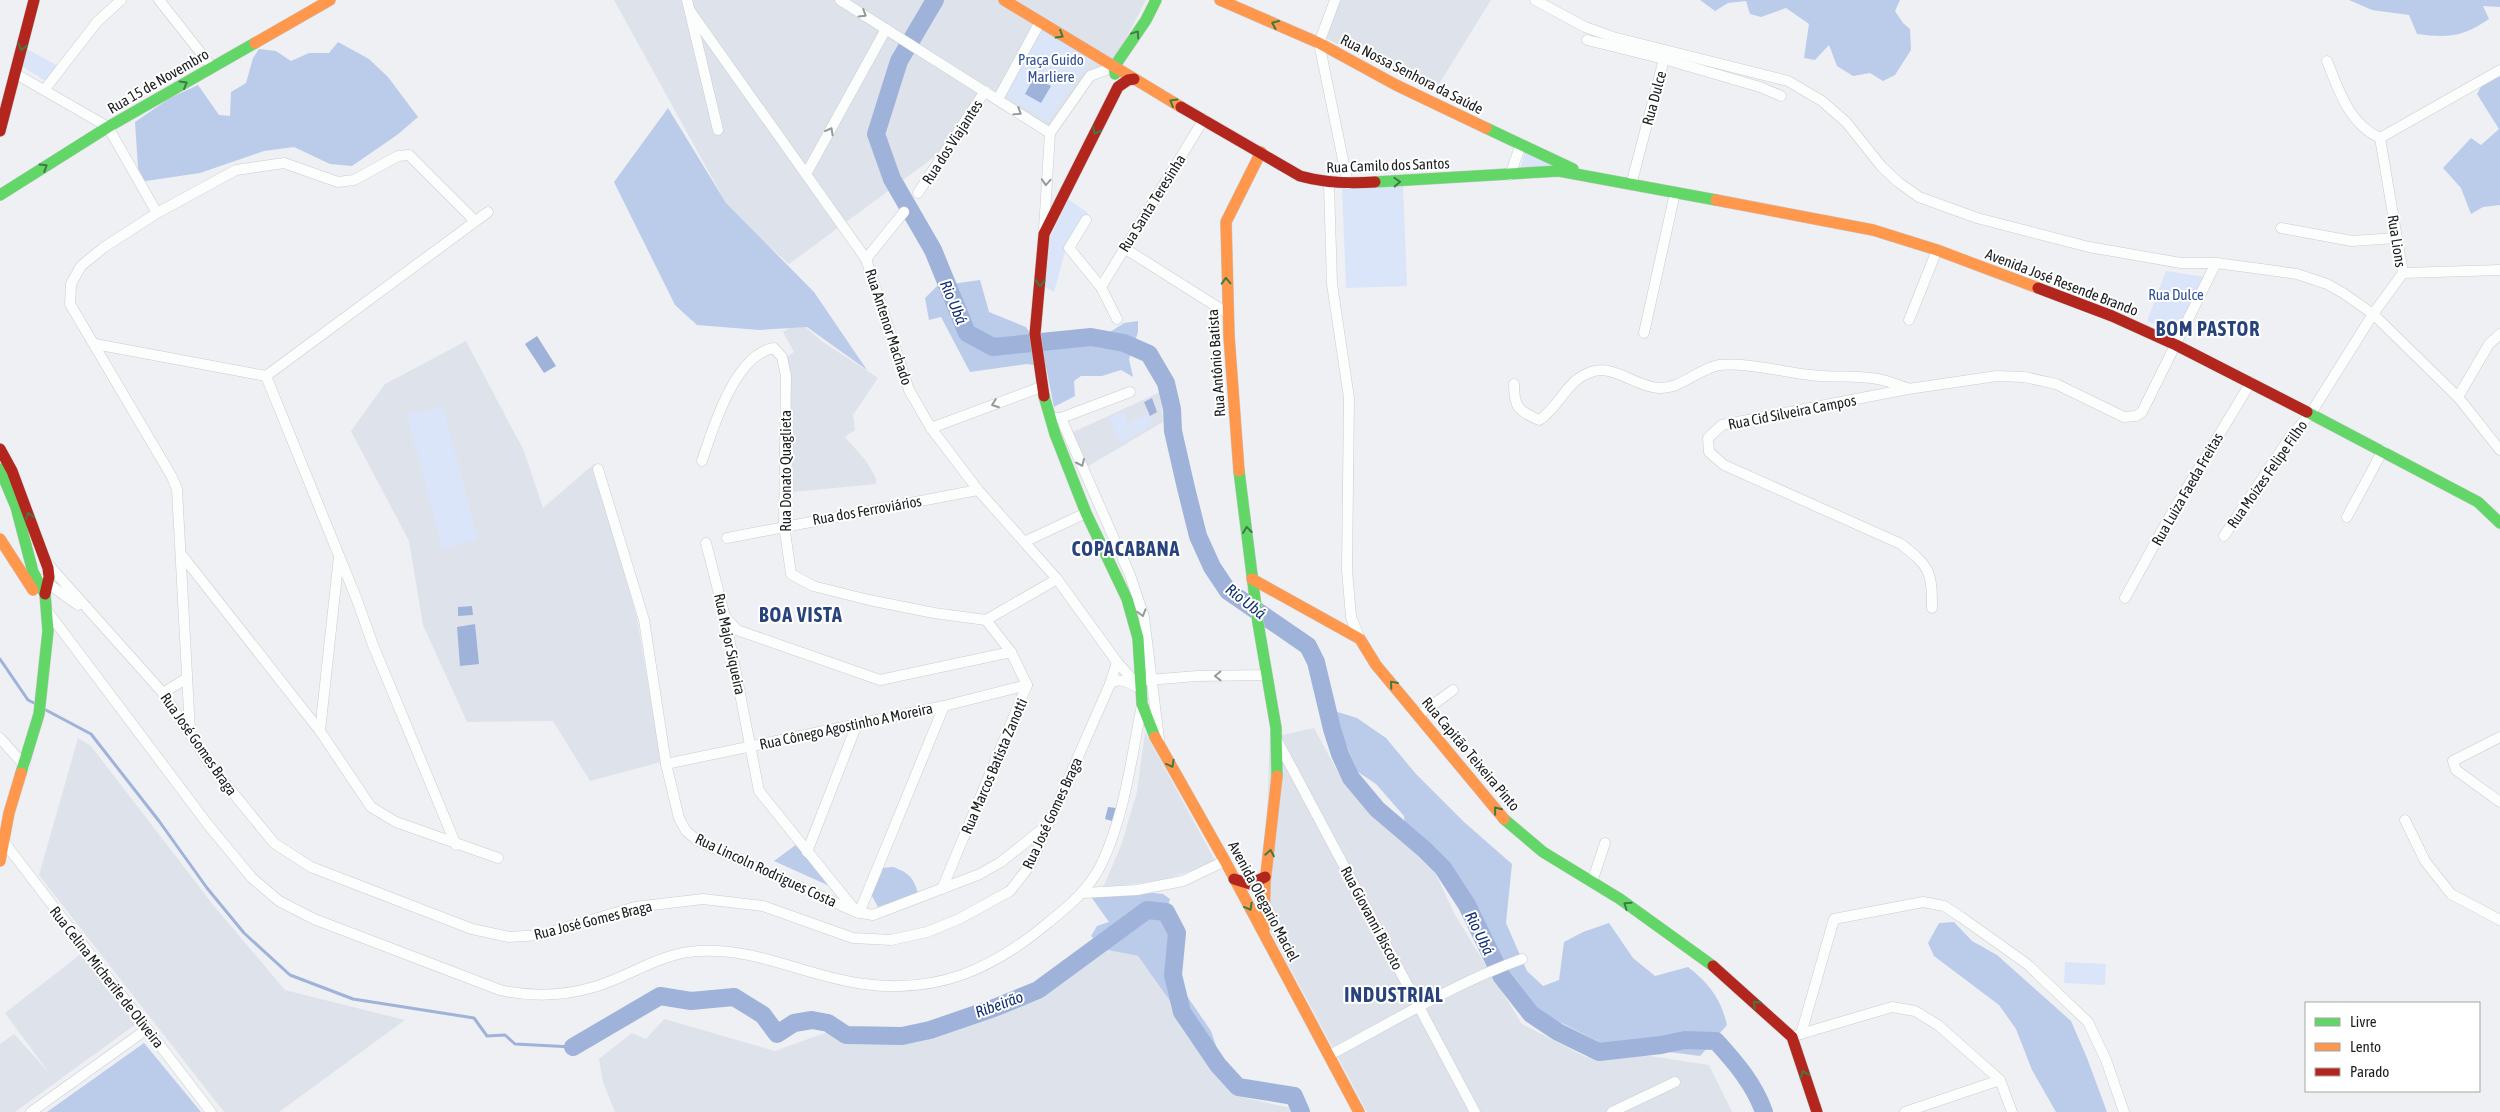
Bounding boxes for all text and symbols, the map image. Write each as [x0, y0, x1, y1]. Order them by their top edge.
one-way arrow [858, 8, 867, 18]
one-way arrow [1271, 20, 1280, 31]
one-way arrow [1055, 28, 1064, 38]
one-way arrow [1130, 30, 1139, 40]
street label: Rua Nossa Senhora da Saúde [1338, 31, 1486, 117]
one-way arrow [18, 43, 28, 51]
street label: Rua 15 de Novembro [104, 45, 212, 117]
park label: Praça Guido Marliere [1018, 51, 1084, 85]
street label: Rua Dulce [1639, 69, 1669, 127]
one-way arrow [178, 80, 187, 90]
street label: Rua dos Viajantes [918, 97, 986, 187]
one-way arrow [1169, 98, 1178, 108]
one-way arrow [1012, 106, 1021, 115]
one-way arrow [1092, 126, 1102, 135]
one-way arrow [824, 127, 834, 136]
street label: Rua Santa Teresinha [1115, 151, 1189, 255]
street label: Rua Camilo dos Santos [1326, 154, 1450, 176]
one-way arrow [39, 163, 48, 173]
one-way arrow [1394, 177, 1401, 187]
one-way arrow [1041, 178, 1052, 186]
street label: Rua Lions [2384, 214, 2410, 268]
street label: Avenida José Resende Brando [1983, 245, 2141, 319]
street label: Rua Antenor Machado [862, 267, 916, 387]
water label: Rio Ubá [937, 277, 971, 327]
one-way arrow [1221, 277, 1231, 284]
one-way arrow [1034, 279, 1045, 287]
park label: Rua Dulce [2148, 286, 2204, 303]
street label: Rua Antônio Batista [1204, 309, 1228, 417]
district label: BOM PASTOR [2156, 317, 2260, 340]
street label: Rua Cid Silveira Campos [1726, 391, 1858, 433]
one-way arrow [991, 398, 1000, 408]
street label: Rua Donato Quaglieta [777, 410, 794, 532]
street label: Rua Moizes Felipe Filho [2223, 417, 2311, 531]
street label: Rua Luiza Faeda Freitas [2148, 430, 2226, 548]
one-way arrow [1074, 458, 1085, 467]
street label: Rua dos Ferroviários [811, 492, 923, 528]
one-way arrow [24, 513, 34, 521]
one-way arrow [1242, 526, 1253, 534]
district label: COPACABANA [1072, 537, 1180, 560]
water label: Rio Ubá [1222, 580, 1270, 623]
street label: Rua Major Siqueira [711, 592, 749, 696]
district label: BOA VISTA [759, 603, 843, 626]
one-way arrow [1137, 608, 1147, 616]
one-way arrow [1214, 671, 1222, 681]
one-way arrow [1390, 681, 1399, 690]
street label: Rua José Gomes Braga [157, 690, 241, 798]
street label: Rua Capitão Teixeira Pinto [1419, 694, 1523, 814]
street label: Rua Marcos Batista Zanotti [958, 696, 1030, 836]
street label: Rua Cônego Agostinho A Moreira [758, 699, 934, 753]
street label: Rua José Gomes Braga [1019, 755, 1085, 871]
one-way arrow [1165, 758, 1175, 767]
one-way arrow [1493, 806, 1502, 815]
street label: Rua Lincoln Rodrigues Costa [693, 830, 839, 910]
street label: Avenida Olegario Maciel [1225, 838, 1303, 964]
one-way arrow [1264, 848, 1274, 857]
street label: Rua Giovanni Biscoto [1338, 863, 1406, 973]
street label: Rua José Gomes Braga [532, 897, 654, 943]
one-way arrow [1624, 901, 1633, 911]
one-way arrow [1243, 902, 1253, 911]
street label: Rua Celina Micherife de Oliveira [47, 903, 167, 1051]
water label: Rio Ubá [1462, 908, 1498, 958]
district label: INDUSTRIAL [1344, 983, 1444, 1006]
water label: Ribeirão [973, 987, 1025, 1021]
one-way arrow [1752, 1001, 1761, 1010]
legend [2305, 1002, 2480, 1092]
text: Livre [2350, 1013, 2377, 1030]
text: Lento [2350, 1038, 2381, 1055]
text: Parado [2350, 1063, 2389, 1080]
one-way arrow [1800, 1071, 1810, 1079]

